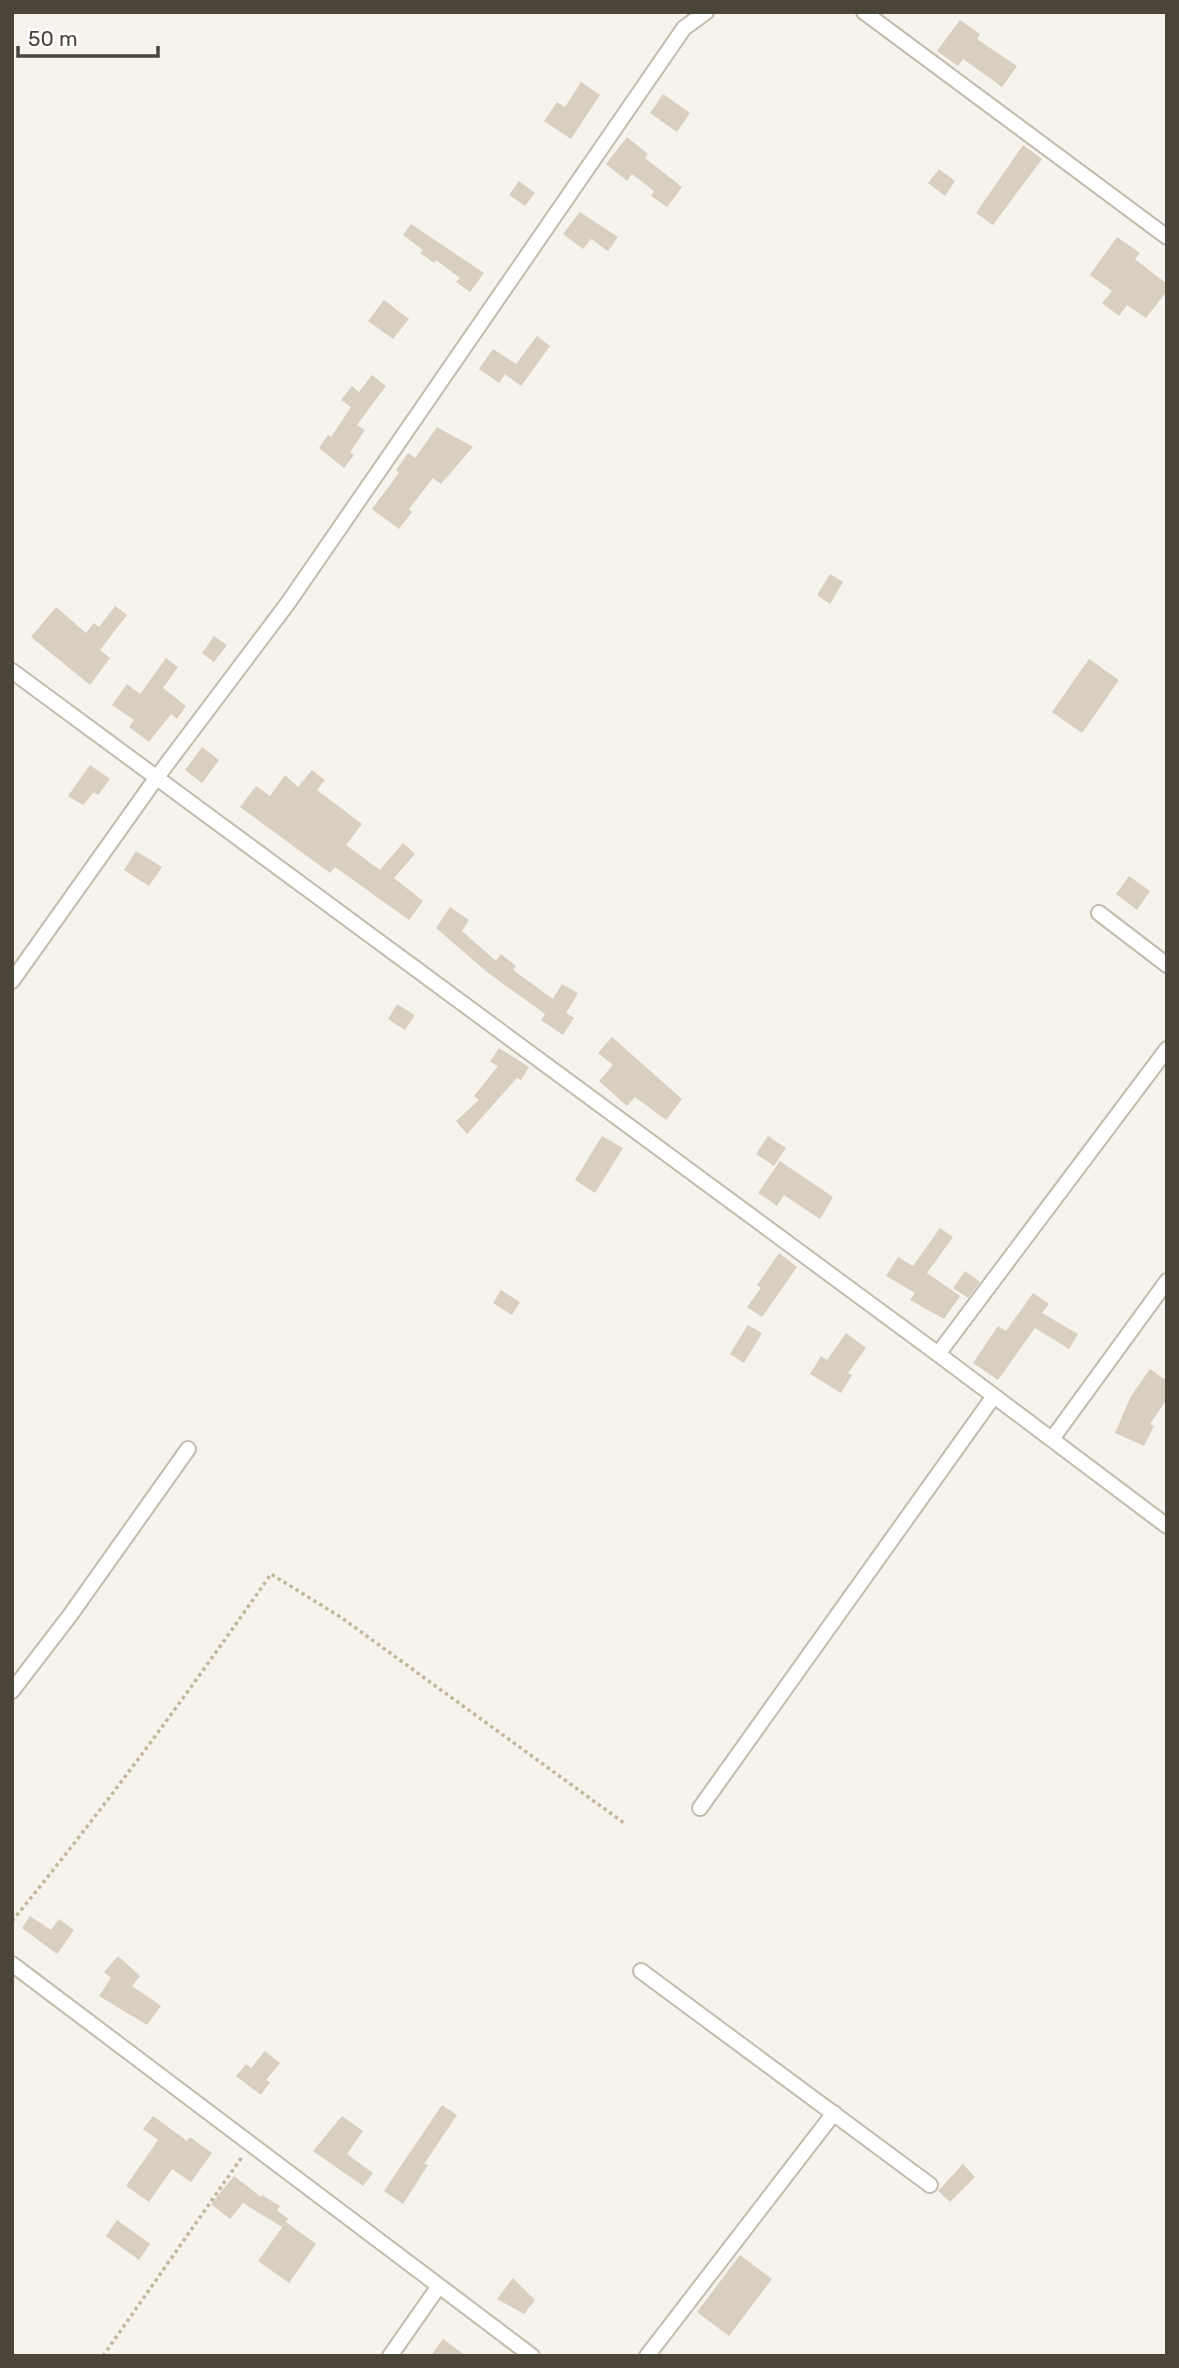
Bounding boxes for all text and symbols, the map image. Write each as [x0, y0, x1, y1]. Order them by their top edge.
scale bar [18, 14, 158, 58]
text: 50 m [28, 26, 78, 51]

